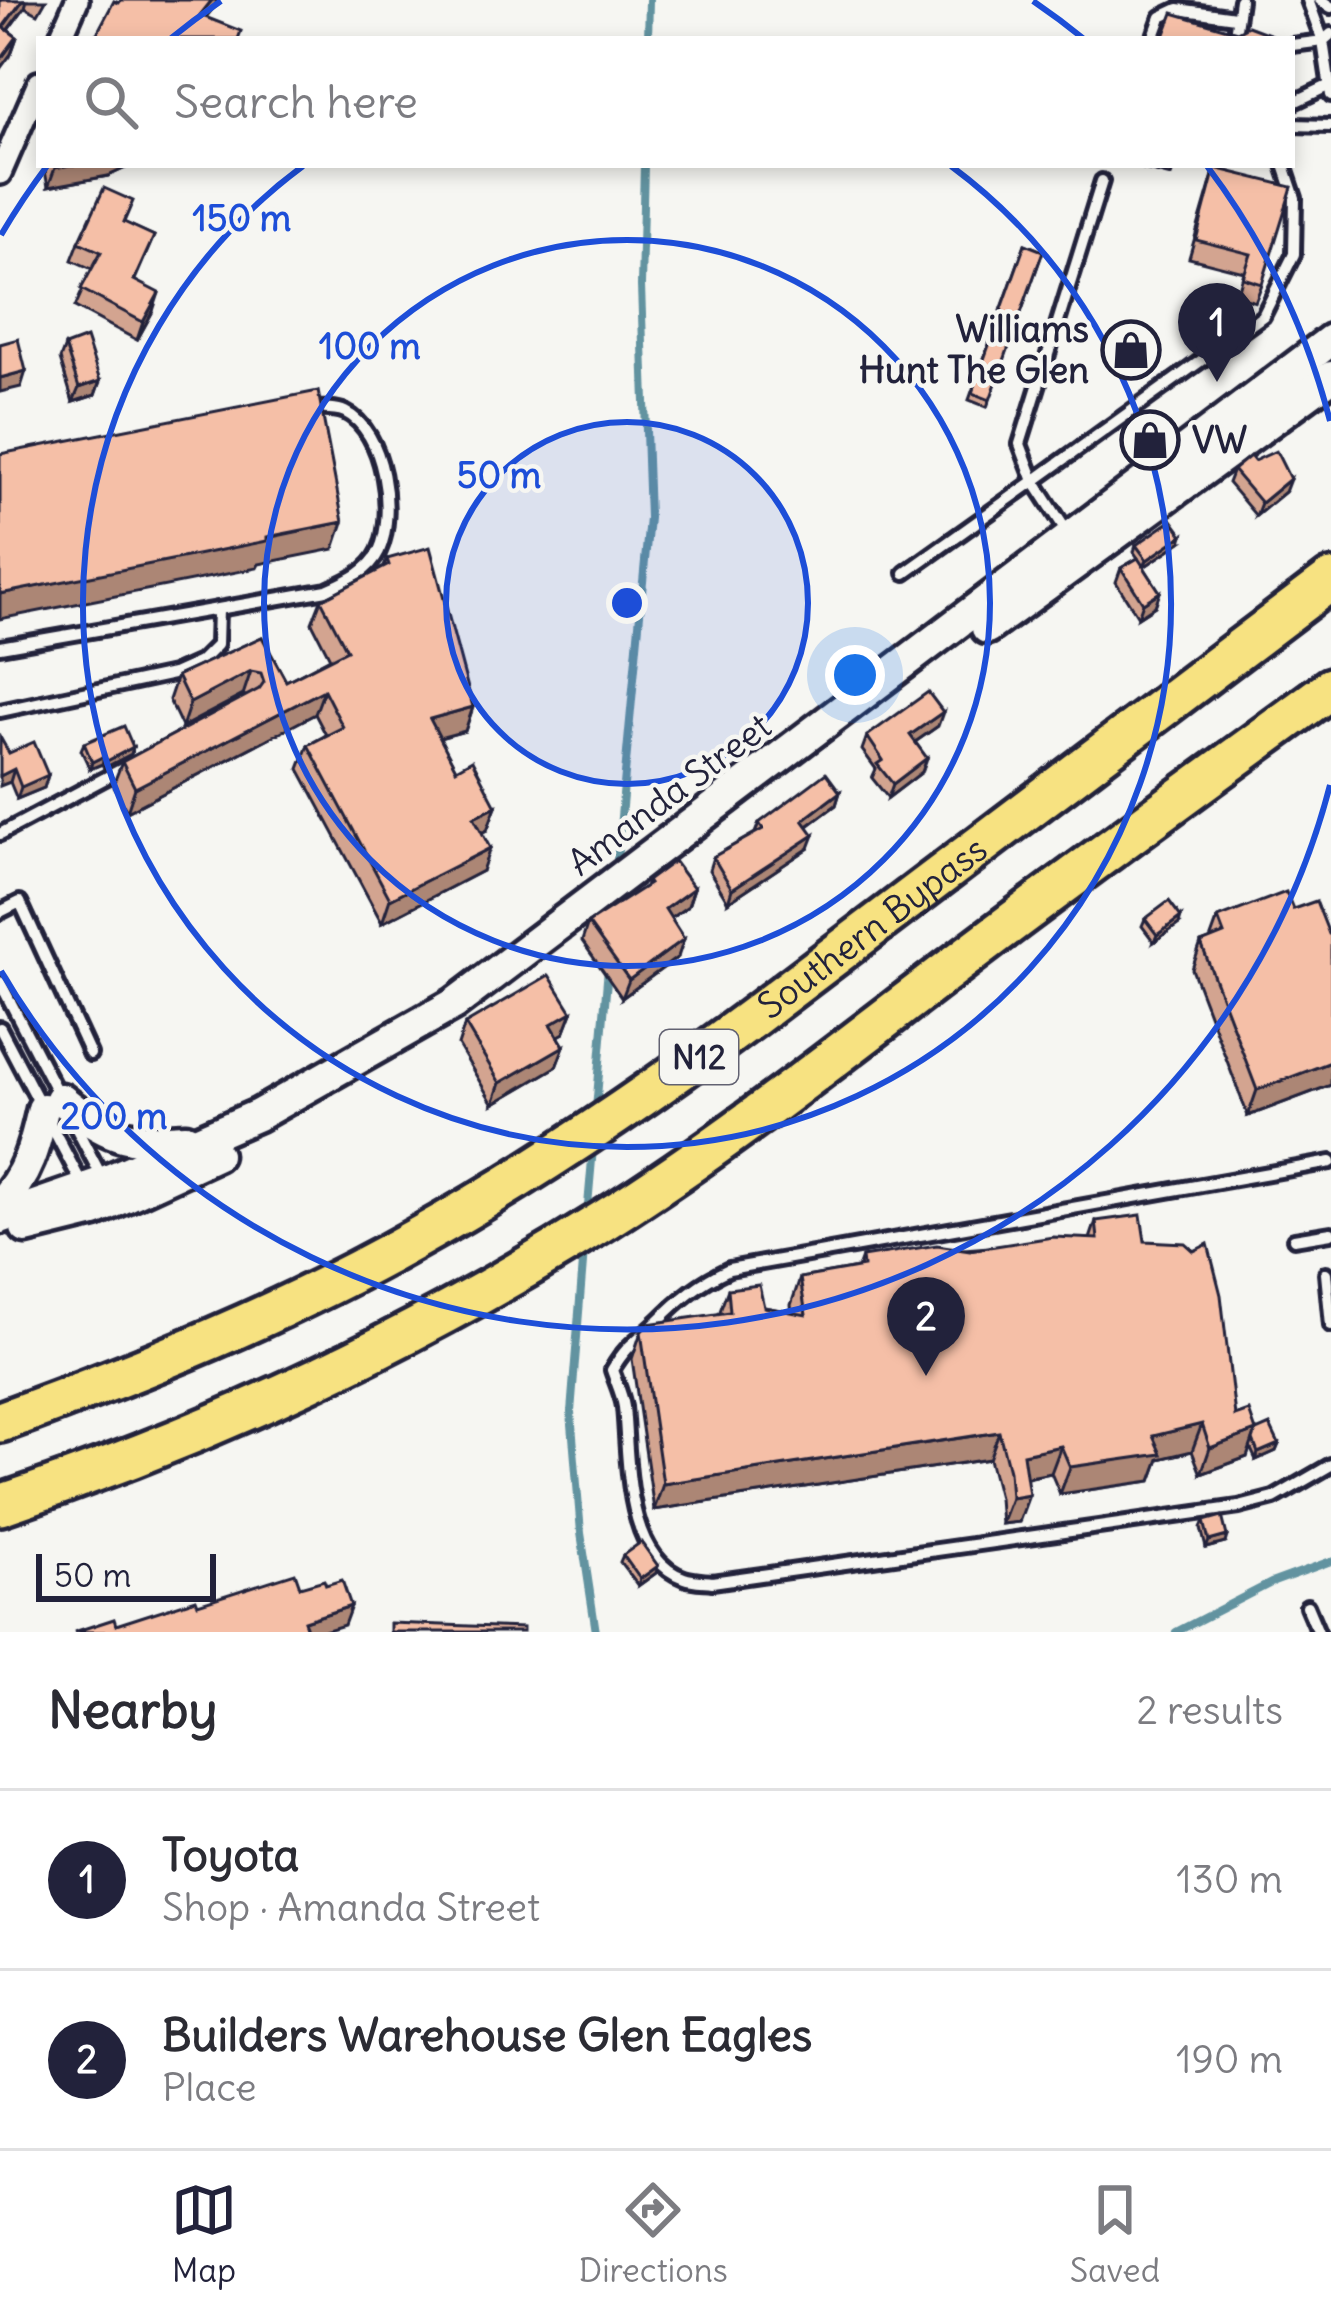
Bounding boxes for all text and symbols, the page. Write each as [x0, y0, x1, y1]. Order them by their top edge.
search box [36, 36, 1295, 168]
icon: search [78, 69, 144, 135]
text: Search here [174, 74, 418, 130]
text: 150 m [193, 196, 291, 241]
pin: 1 [1178, 283, 1256, 382]
place label: Williams Hunt The Glen [859, 307, 1089, 393]
shop icon: Williams Hunt The Glen [1100, 319, 1162, 381]
text: 100 m [319, 324, 421, 369]
shop icon: VW [1119, 409, 1181, 471]
place label: VW [1192, 418, 1248, 463]
text: 50 m [457, 453, 541, 498]
centre of rings [606, 582, 648, 624]
your location [825, 645, 885, 705]
street label: Amanda Street [559, 703, 780, 885]
street label: Southern Bypass [749, 826, 996, 1029]
road number: N12 [660, 1030, 738, 1084]
text: 200 m [60, 1094, 168, 1139]
pin: 2 [887, 1277, 965, 1376]
scale bar [36, 1548, 216, 1601]
text: 50 m [54, 1554, 131, 1596]
text: Nearby [48, 1678, 217, 1742]
text: 2 results [1136, 1686, 1283, 1735]
text: Toyota [162, 1827, 299, 1883]
text: 1 [79, 1855, 95, 1904]
text: 130 m [1176, 1855, 1283, 1904]
text: Shop · Amanda Street [162, 1883, 540, 1932]
text: Builders Warehouse Glen Eagles [162, 2007, 812, 2063]
text: 2 [76, 2035, 98, 2084]
text: 190 m [1176, 2035, 1283, 2084]
text: Place [162, 2063, 256, 2112]
tab: Map [171, 2177, 237, 2291]
tab: Directions [579, 2177, 728, 2291]
tab: Saved [1070, 2177, 1160, 2291]

